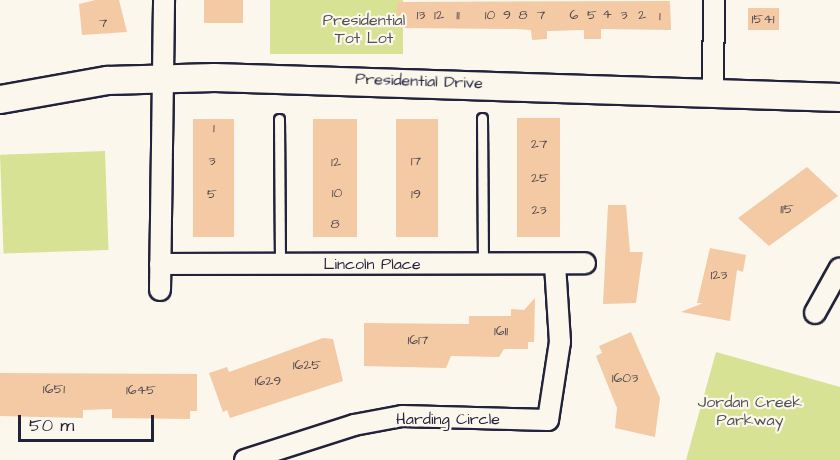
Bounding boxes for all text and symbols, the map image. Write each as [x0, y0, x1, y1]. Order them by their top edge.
house number: 4 [602, 6, 612, 22]
house number: 13 [417, 7, 425, 23]
house number: 12 [434, 7, 444, 23]
house number: 11 [456, 7, 460, 23]
house number: 10 [485, 7, 495, 23]
house number: 9 [503, 7, 511, 23]
house number: 8 [518, 7, 528, 23]
house number: 7 [537, 7, 545, 23]
house number: 6 [570, 7, 578, 23]
house number: 5 [587, 7, 597, 23]
house number: 3 [620, 7, 628, 23]
house number: 2 [638, 7, 646, 23]
house number: 1 [659, 8, 661, 24]
park label: Presidential Tot Lot [323, 10, 405, 48]
house number: 1541 [751, 11, 775, 27]
house number: 7 [99, 15, 107, 31]
street label: Presidential Drive [355, 69, 483, 93]
house number: 1 [213, 120, 215, 136]
house number: 27 [531, 136, 547, 152]
house number: 3 [208, 153, 216, 169]
house number: 17 [411, 153, 421, 169]
house number: 12 [331, 154, 341, 170]
house number: 25 [531, 170, 549, 186]
house number: 10 [332, 185, 342, 201]
house number: 5 [207, 186, 217, 202]
house number: 19 [411, 186, 421, 202]
house number: 115 [780, 201, 794, 217]
house number: 23 [531, 202, 547, 218]
house number: 8 [330, 216, 340, 232]
street label: Lincoln Place [323, 254, 421, 274]
house number: 123 [711, 267, 727, 283]
house number: 1611 [494, 323, 508, 339]
house number: 1617 [408, 332, 428, 348]
house number: 1625 [293, 357, 321, 373]
house number: 1603 [612, 370, 638, 386]
house number: 1629 [255, 373, 281, 389]
house number: 1651 [43, 381, 65, 397]
house number: 1645 [126, 382, 156, 398]
park label: Jordan Creek Parkway [698, 392, 802, 430]
scale bar [21, 403, 158, 441]
street label: Harding Circle [396, 409, 500, 429]
text: 50 m [29, 413, 74, 438]

